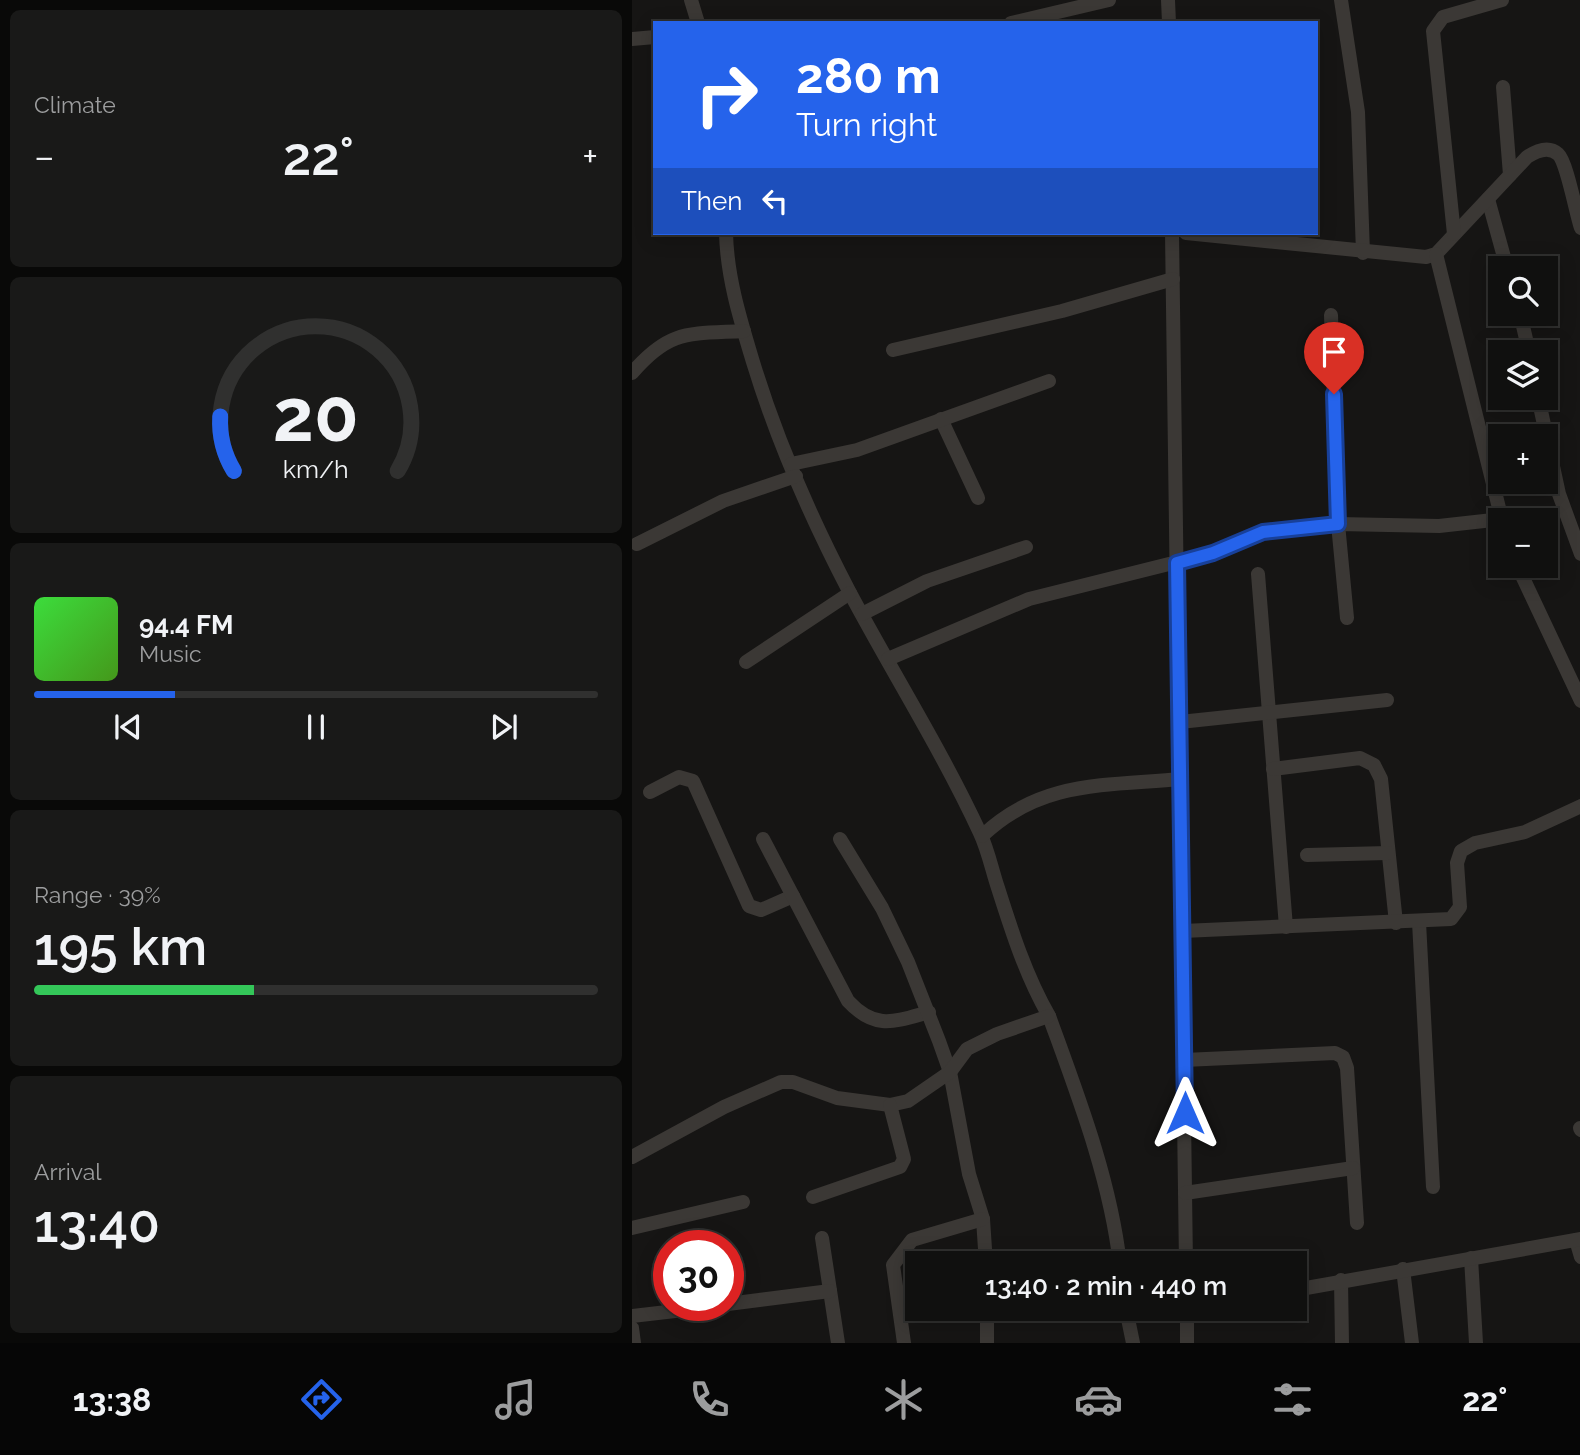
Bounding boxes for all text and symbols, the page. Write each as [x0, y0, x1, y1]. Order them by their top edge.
text: 280 m [796, 47, 941, 104]
icon: right [681, 49, 772, 140]
text: Climate [34, 91, 116, 118]
text: Turn right [796, 106, 937, 143]
text: 22° [283, 126, 354, 187]
text: − [34, 134, 54, 179]
text: + [582, 134, 598, 179]
icon: left [756, 182, 794, 220]
text: Then [681, 186, 742, 216]
map controls [1488, 256, 1558, 578]
button: search [1488, 256, 1558, 326]
pin [1304, 322, 1364, 394]
icon: arrive [1315, 333, 1353, 371]
button: layers [1488, 340, 1558, 410]
text: 20 [273, 373, 359, 458]
button: + [1488, 424, 1558, 494]
text: km/h [283, 454, 349, 484]
button: − [1488, 508, 1558, 578]
text: 94.4 FM [139, 610, 234, 640]
text: Music [139, 640, 202, 667]
icon: previous [109, 708, 147, 746]
icon: pause [297, 708, 335, 746]
icon: next [485, 708, 523, 746]
text: Range · 39% [34, 881, 161, 908]
text: 195 km [34, 916, 207, 977]
position arrow [1148, 1076, 1222, 1150]
text: Arrival [34, 1158, 101, 1185]
text: 13:40 [34, 1193, 160, 1254]
speed limit sign: 30 [653, 1230, 744, 1321]
text: 13:40 · 2 min · 440 m [985, 1271, 1227, 1301]
icon: directions [297, 1375, 346, 1424]
icon: music [491, 1375, 540, 1424]
icon: phone [685, 1375, 734, 1424]
icon: climate [879, 1375, 928, 1424]
icon: car [1074, 1375, 1123, 1424]
icon: filters [1268, 1375, 1317, 1424]
text: 13:38 [73, 1381, 151, 1418]
text: 22° [1462, 1381, 1507, 1418]

